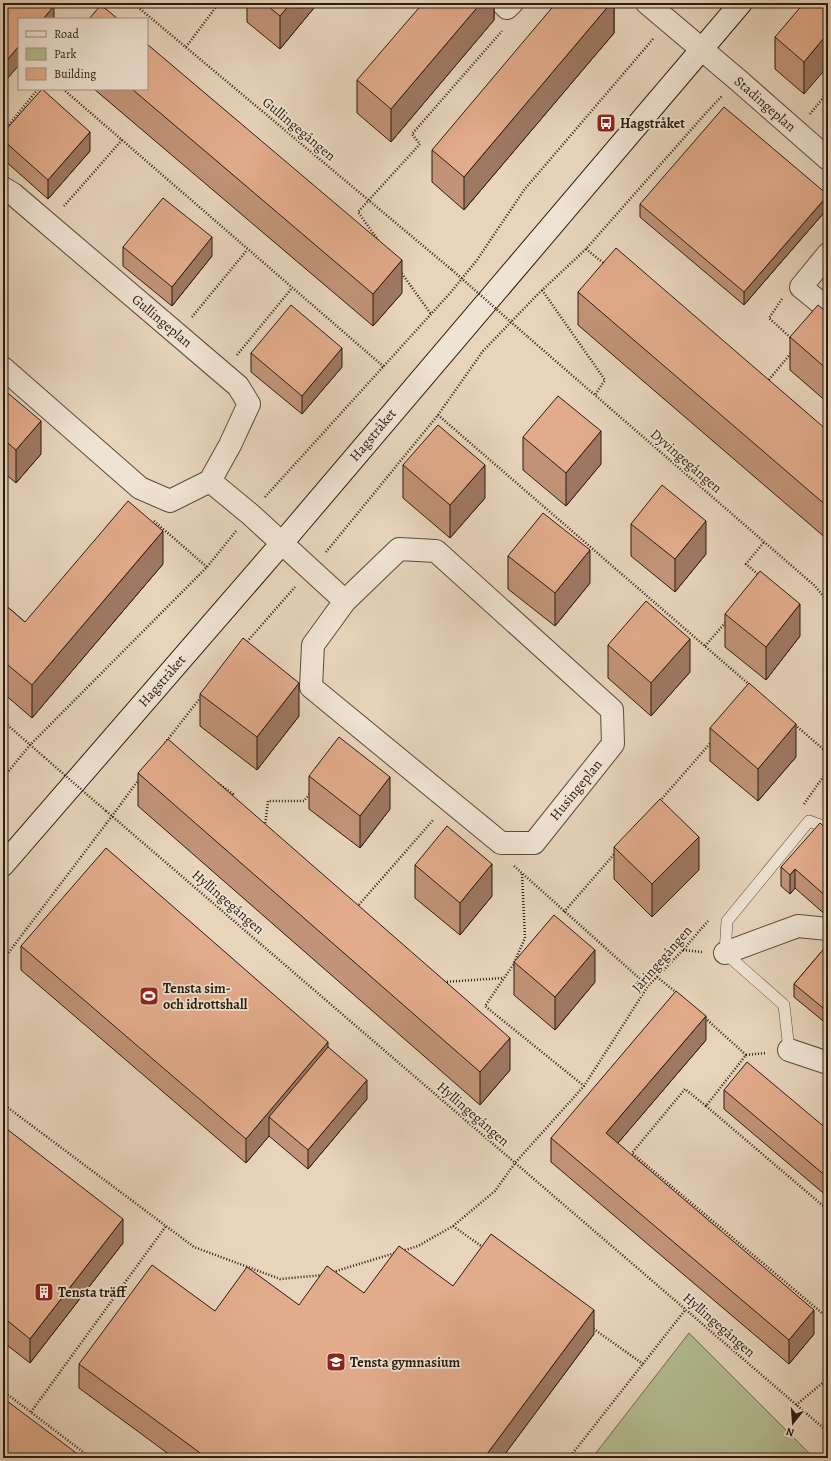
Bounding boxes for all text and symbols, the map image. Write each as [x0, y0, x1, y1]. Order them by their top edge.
legend [18, 18, 148, 90]
text: Road [54, 26, 80, 42]
text: Park [54, 46, 77, 62]
text: Building [54, 66, 96, 82]
street label: Stadingeplan [730, 72, 800, 136]
street label: Gullingegången [258, 93, 340, 165]
bus stop icon: Hagstråket [595, 112, 617, 134]
place label: Hagstråket [620, 114, 685, 133]
street label: Gullingeplan [128, 290, 196, 352]
street label: Hagstråket [345, 404, 401, 465]
street label: Dyvingegången [646, 425, 726, 498]
street label: Hagstråket [134, 651, 190, 711]
street label: Husingeplan [545, 755, 607, 825]
street label: Hyllingegången [188, 865, 268, 939]
street label: Järingegången [628, 921, 697, 996]
place label: Tensta sim- och idrottshall [163, 979, 248, 1014]
sports icon: Tensta sim- och idrottshall [138, 985, 160, 1007]
street label: Hyllingegången [433, 1077, 513, 1151]
building icon: Tensta träff [33, 1281, 55, 1303]
place label: Tensta träff [58, 1283, 128, 1302]
street label: Hyllingegången [679, 1288, 759, 1362]
school or university icon: Tensta gymnasium [325, 1351, 347, 1373]
place label: Tensta gymnasium [350, 1353, 461, 1372]
north arrow [773, 1403, 813, 1443]
text: N [784, 1424, 796, 1440]

